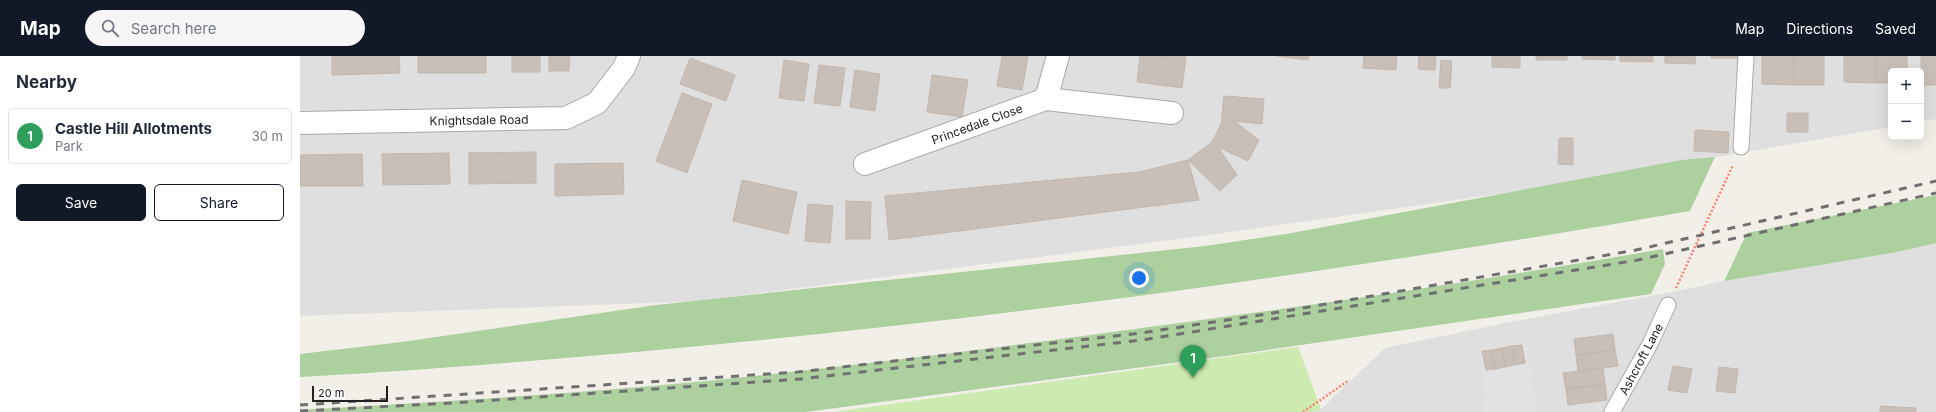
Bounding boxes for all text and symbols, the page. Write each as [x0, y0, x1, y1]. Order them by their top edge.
search box [85, 10, 365, 46]
text: Map [20, 17, 61, 40]
icon: search [99, 17, 121, 39]
text: Search here [131, 19, 216, 38]
text: Map [1735, 20, 1764, 37]
text: Directions [1786, 20, 1853, 37]
text: Saved [1875, 20, 1916, 37]
map controls [1888, 68, 1924, 140]
button: + [1888, 68, 1924, 104]
text: Nearby [16, 72, 77, 92]
street label: Princedale Close [929, 101, 1025, 147]
button: − [1888, 104, 1924, 140]
street label: Knightsdale Road [429, 112, 529, 128]
text: Castle Hill Allotments [55, 119, 212, 138]
text: 1 [27, 128, 33, 144]
text: 30 m [252, 128, 283, 144]
text: Park [55, 138, 83, 154]
button: Save [16, 184, 146, 221]
button: Share [154, 184, 284, 221]
your location [1129, 268, 1149, 288]
street label: Ashcroft Lane [1616, 321, 1666, 397]
pin: 1 [1180, 345, 1206, 378]
scale bar [312, 384, 388, 403]
text: 20 m [318, 386, 344, 400]

